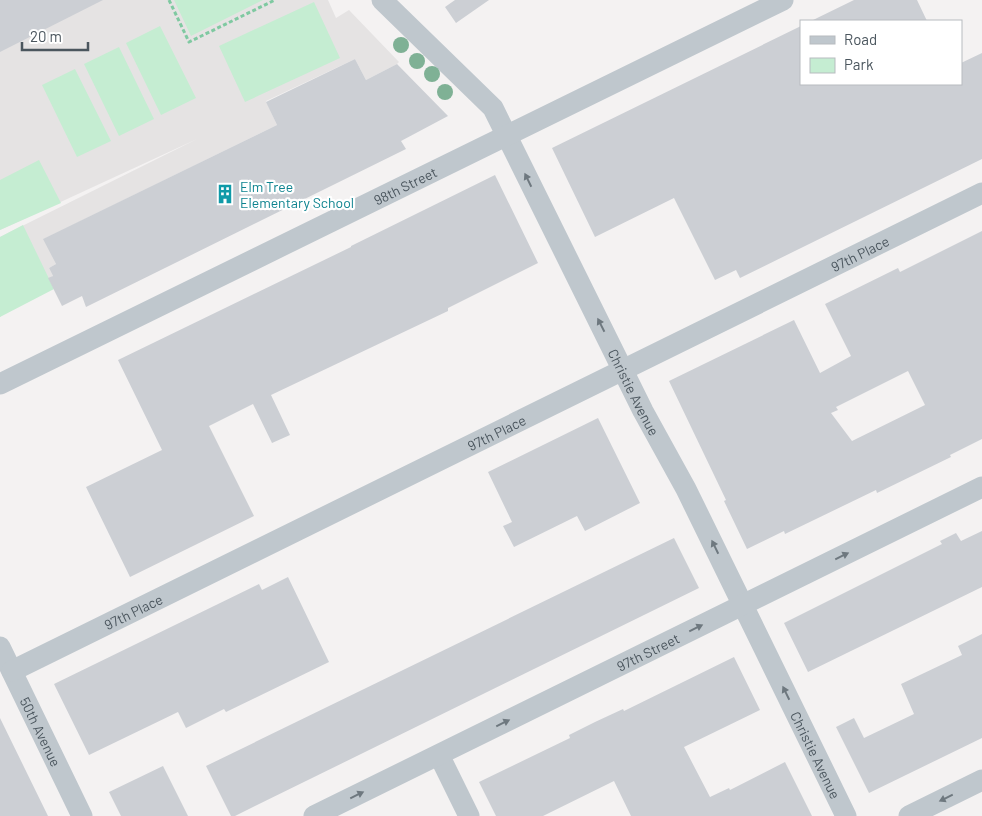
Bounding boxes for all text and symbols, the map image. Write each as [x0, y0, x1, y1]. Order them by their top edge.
scale bar [22, 20, 89, 52]
legend [800, 20, 962, 85]
text: 20 m [30, 27, 62, 45]
text: Road [844, 30, 877, 48]
text: Park [844, 55, 874, 73]
street label: 98th Street [371, 163, 439, 208]
one-way arrow [524, 172, 532, 187]
place label: Elm Tree Elementary School [240, 178, 354, 211]
building icon: Elm Tree Elementary School [214, 183, 236, 205]
street label: 97th Place [828, 232, 892, 275]
one-way arrow [597, 318, 605, 332]
street label: Christie Avenue [605, 346, 663, 438]
street label: 97th Place [464, 411, 528, 454]
one-way arrow [710, 540, 719, 555]
one-way arrow [835, 552, 849, 560]
street label: 97th Place [101, 590, 165, 633]
one-way arrow [689, 624, 703, 632]
street label: 97th Street [614, 629, 682, 674]
one-way arrow [782, 686, 790, 701]
street label: 50th Avenue [17, 694, 65, 769]
street label: Christie Avenue [788, 708, 845, 801]
one-way arrow [496, 719, 510, 727]
one-way arrow [350, 790, 365, 799]
one-way arrow [939, 794, 953, 802]

